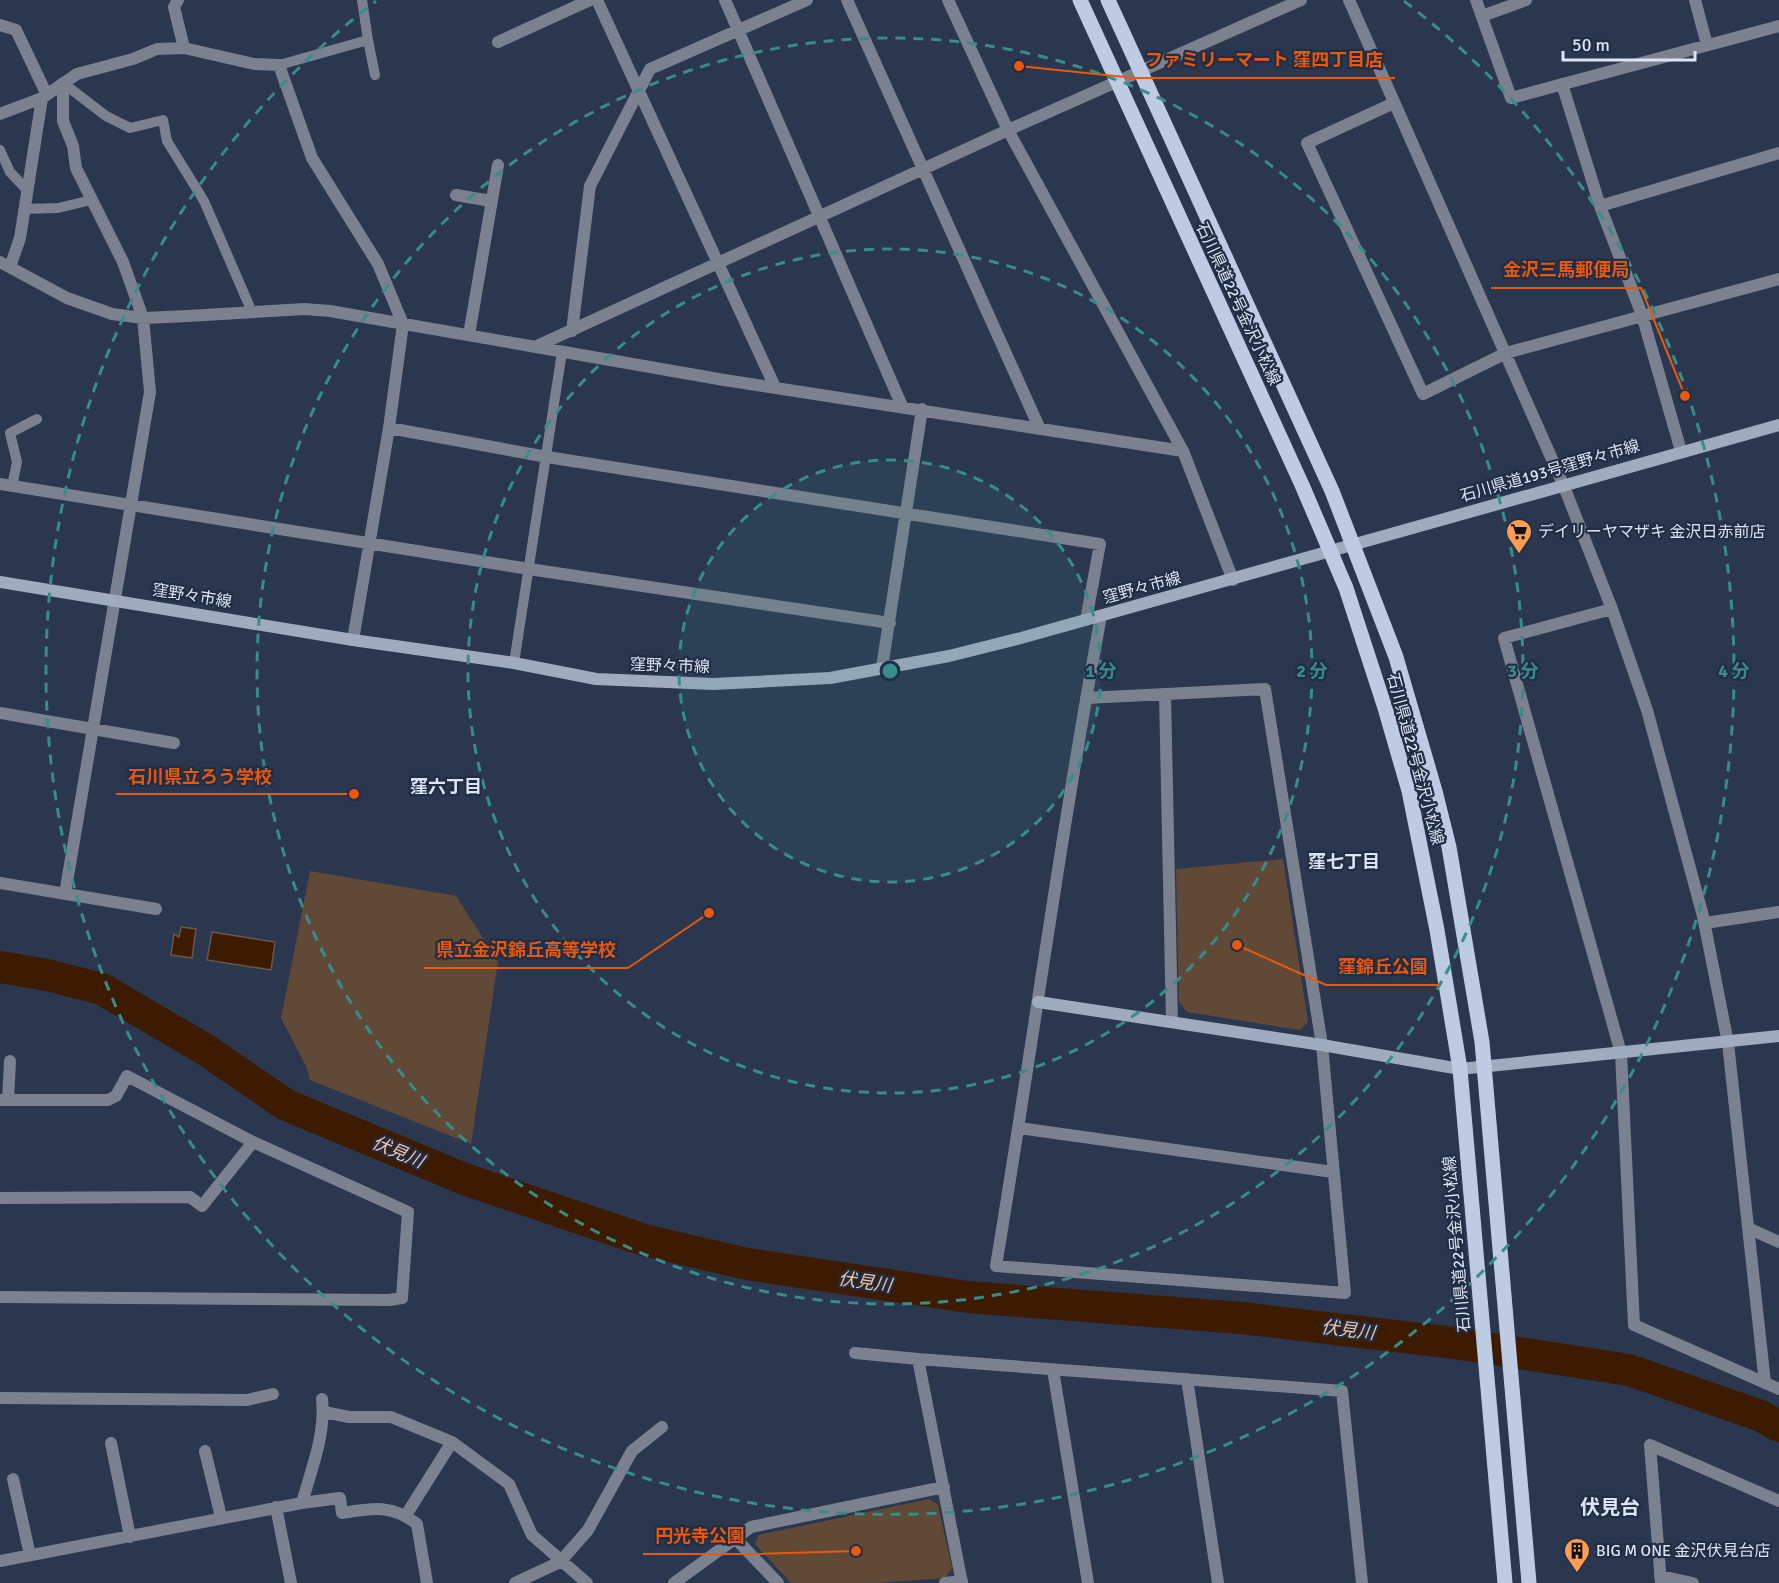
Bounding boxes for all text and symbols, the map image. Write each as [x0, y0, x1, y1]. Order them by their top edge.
scale bar [1563, 24, 1695, 62]
text: 50 m [1572, 34, 1610, 56]
callout: ファミリーマート 窪四丁目店 [1134, 42, 1395, 78]
text: ファミリーマート 窪四丁目店 [1145, 49, 1383, 71]
street label: 石川県道22号金沢小松線 [1191, 219, 1285, 389]
callout: 金沢三馬郵便局 [1491, 252, 1641, 288]
text: 金沢三馬郵便局 [1503, 259, 1629, 281]
street label: 石川県道193号窪野々市線 [1458, 436, 1642, 506]
supermarket icon: デイリーヤマザキ 金沢日赤前店 [1504, 517, 1534, 555]
place label: デイリーヤマザキ 金沢日赤前店 [1538, 522, 1766, 542]
street label: 窪野々市線 [1101, 568, 1183, 608]
street label: 窪野々市線 [151, 580, 233, 612]
street label: 窪野々市線 [630, 655, 710, 677]
text: 1 分 [1085, 660, 1117, 682]
text: 2 分 [1296, 660, 1328, 682]
text: 3 分 [1507, 660, 1539, 682]
text: 4 分 [1718, 660, 1750, 682]
centre of rings [880, 661, 900, 681]
street label: 石川県道22号金沢小松線 [1382, 671, 1448, 847]
callout: 石川県立ろう学校 [116, 758, 284, 794]
text: 石川県立ろう学校 [128, 766, 272, 788]
district label: 窪六丁目 [410, 776, 482, 798]
district label: 窪七丁目 [1308, 851, 1380, 873]
callout: 県立金沢錦丘高等学校 [424, 932, 628, 968]
text: 県立金沢錦丘高等学校 [436, 939, 616, 961]
callout: 窪錦丘公園 [1326, 949, 1440, 985]
text: 窪錦丘公園 [1338, 956, 1428, 978]
water label: 伏見川 [369, 1131, 429, 1173]
street label: 石川県道22号金沢小松線 [1439, 1155, 1475, 1333]
water label: 伏見川 [837, 1267, 895, 1297]
water label: 伏見川 [1320, 1316, 1378, 1344]
district label: 伏見台 [1580, 1495, 1640, 1520]
callout: 円光寺公園 [643, 1518, 757, 1554]
text: 円光寺公園 [655, 1525, 745, 1547]
building icon: BIG M ONE 金沢伏見台店 [1562, 1536, 1592, 1574]
place label: BIG M ONE 金沢伏見台店 [1596, 1541, 1771, 1561]

